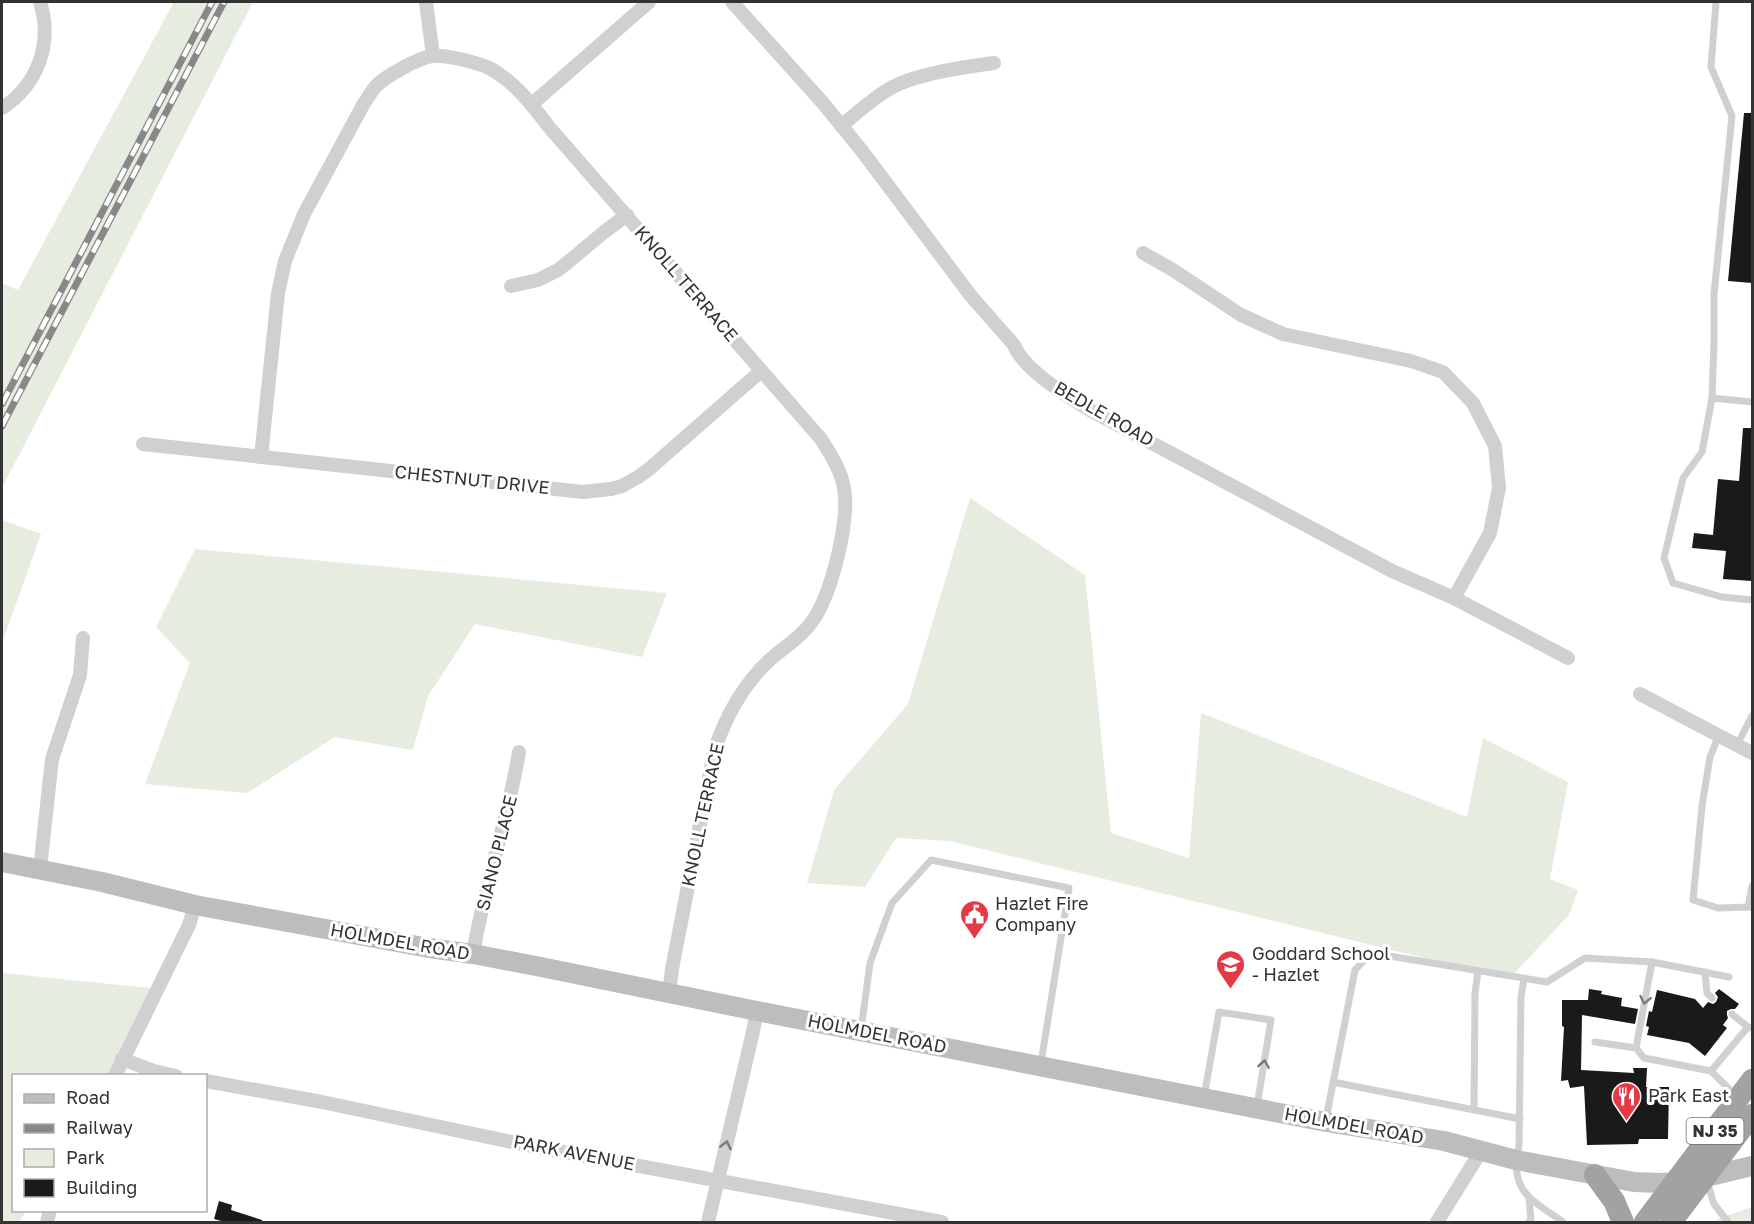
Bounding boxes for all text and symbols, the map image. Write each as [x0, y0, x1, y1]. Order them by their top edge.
street label: KNOLL TERRACE [631, 221, 743, 346]
street label: BEDLE ROAD [1051, 376, 1158, 450]
street label: CHESTNUT DRIVE [394, 460, 551, 498]
street label: KNOLL TERRACE [676, 741, 728, 888]
street label: SIANO PLACE [471, 793, 521, 913]
place label: Hazlet Fire Company [995, 892, 1089, 935]
public building icon: Hazlet Fire Company [958, 898, 990, 940]
street label: HOLMDEL ROAD [329, 918, 471, 964]
place label: Goddard School - Hazlet [1252, 942, 1390, 985]
school or university icon: Goddard School - Hazlet [1215, 948, 1247, 990]
one-way arrow [1639, 994, 1652, 1004]
street label: HOLMDEL ROAD [806, 1009, 948, 1057]
one-way arrow [1257, 1060, 1269, 1069]
legend [12, 1074, 207, 1212]
restaurant icon: Park East [1611, 1080, 1643, 1122]
place label: Park East [1648, 1084, 1729, 1106]
text: Road [66, 1086, 110, 1108]
street label: HOLMDEL ROAD [1283, 1102, 1425, 1148]
text: Railway [66, 1116, 133, 1138]
road number: NJ 35 [1686, 1118, 1744, 1144]
street label: PARK AVENUE [512, 1129, 637, 1175]
one-way arrow [719, 1140, 732, 1150]
text: Park [66, 1146, 105, 1168]
text: Building [66, 1176, 137, 1198]

